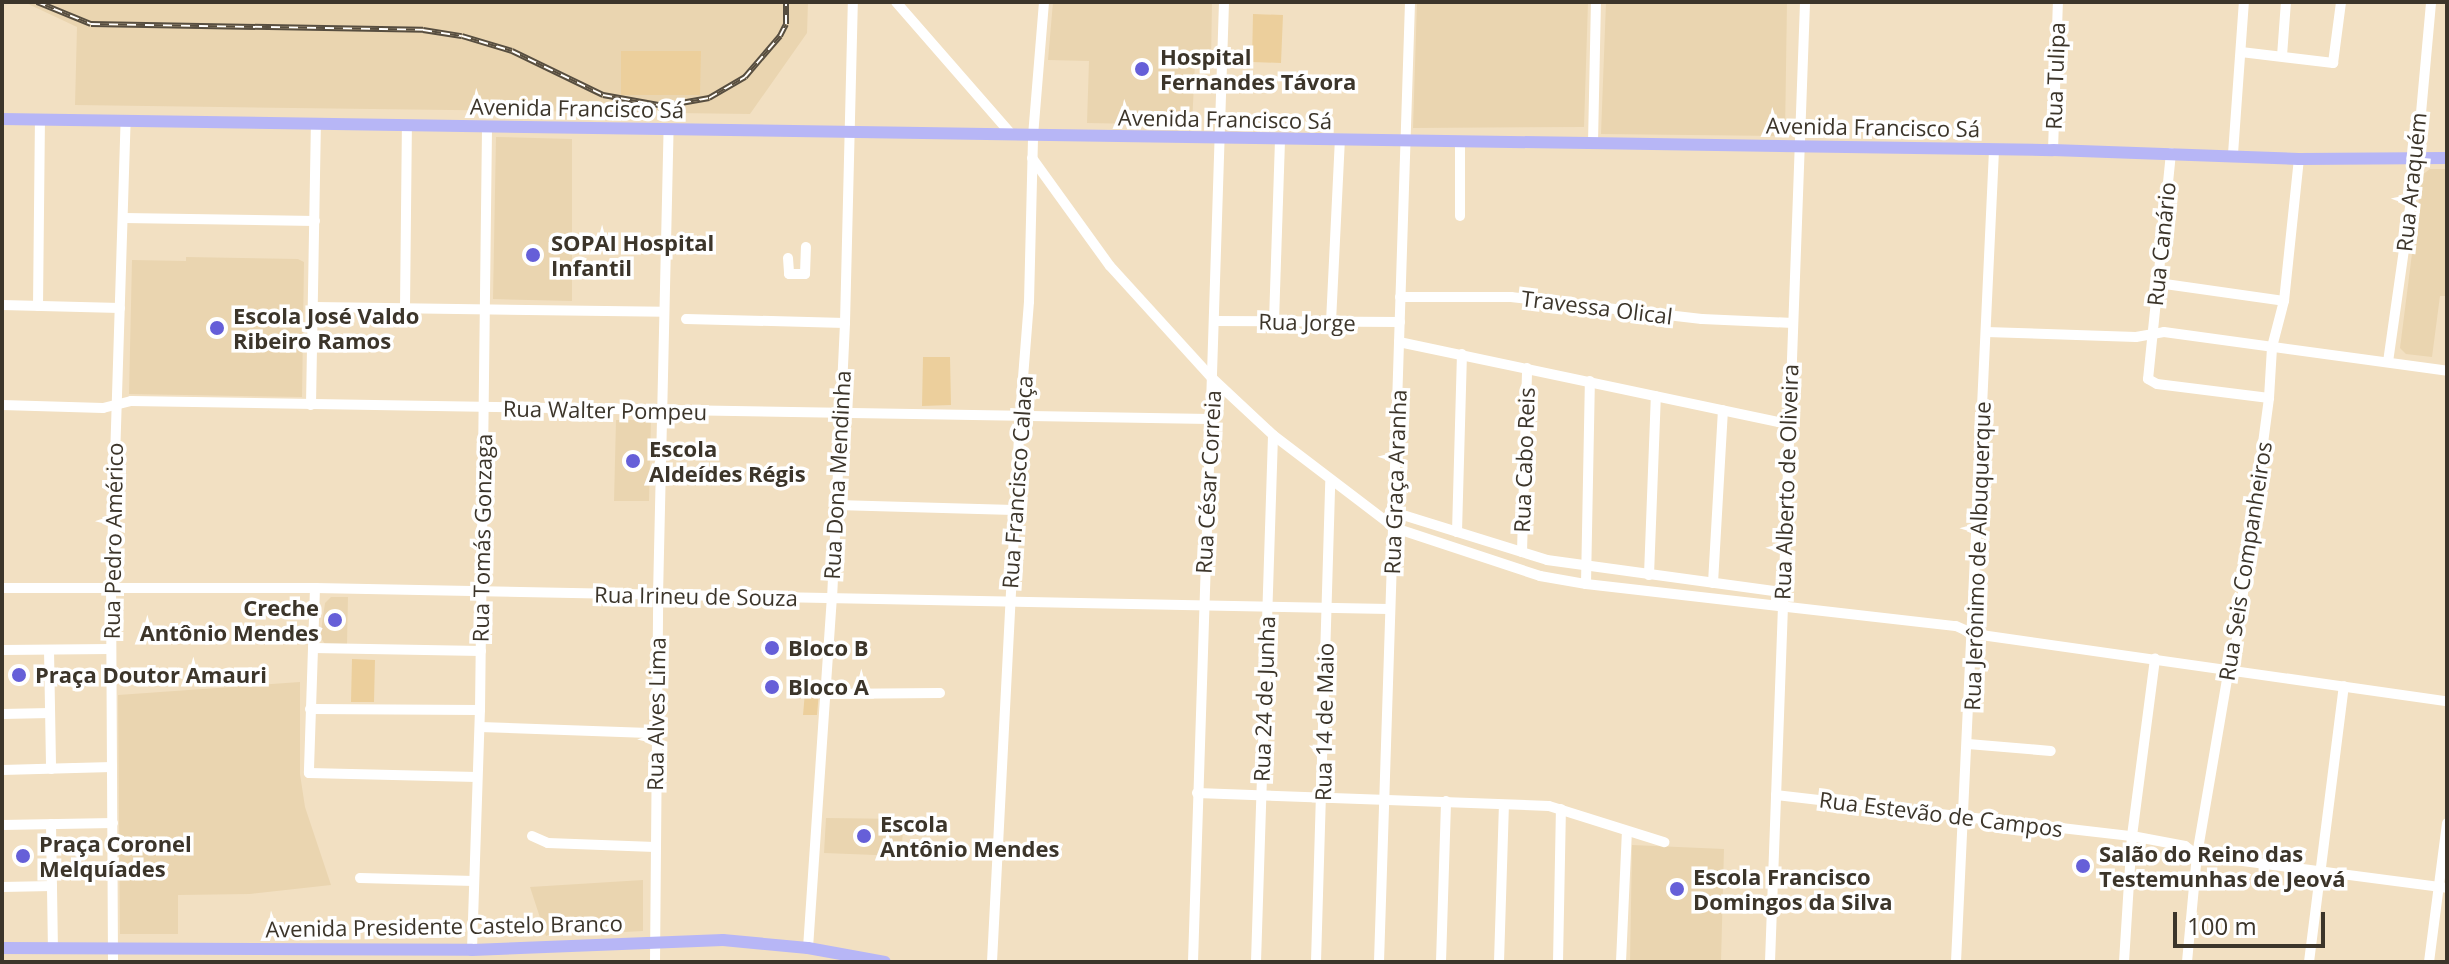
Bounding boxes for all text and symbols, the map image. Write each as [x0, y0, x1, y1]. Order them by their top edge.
street label: Rua Tulipa [2040, 22, 2070, 130]
place label: Hospital Fernandes Távora [1160, 43, 1356, 94]
marker: Hospital Fernandes Távora [1131, 58, 1153, 80]
street label: Avenida Francisco Sá [470, 93, 684, 123]
street label: Avenida Francisco Sá [1118, 104, 1332, 134]
street label: Rua Araquém [2391, 111, 2431, 253]
street label: Avenida Francisco Sá [1766, 112, 1980, 142]
street label: Rua Canário [2141, 181, 2181, 307]
place label: SOPAI Hospital Infantil [551, 229, 714, 280]
marker: SOPAI Hospital Infantil [522, 244, 544, 266]
street label: Travessa Olical [1520, 285, 1674, 329]
place label: Escola José Valdo Ribeiro Ramos [233, 302, 419, 354]
street label: Rua Jorge [1258, 308, 1356, 336]
marker: Escola José Valdo Ribeiro Ramos [208, 319, 226, 337]
street label: Rua Alberto de Oliveira [1769, 364, 1803, 600]
street label: Rua Dona Mendinha [818, 370, 856, 580]
street label: Rua Francisco Calaça [996, 374, 1038, 590]
street label: Rua Cabo Reis [1508, 387, 1540, 533]
street label: Rua Graça Aranha [1379, 389, 1411, 575]
street label: Rua César Correia [1190, 390, 1226, 574]
street label: Rua Walter Pompeu [503, 395, 707, 425]
street label: Rua Jerônimo de Albuquerque [1958, 401, 1996, 711]
street label: Rua Tomás Gonzaga [467, 433, 497, 643]
place label: Escola Aldeídes Régis [649, 435, 806, 486]
street label: Rua Seis Companheiros [2213, 439, 2277, 683]
street label: Rua Pedro Américo [98, 442, 128, 640]
marker: Escola Aldeídes Régis [624, 452, 642, 470]
street label: Rua Irineu de Souza [594, 581, 798, 611]
place label: Creche Antônio Mendes [140, 594, 319, 646]
marker: Creche Antônio Mendes [326, 611, 344, 629]
street label: Rua 24 de Junha [1248, 616, 1280, 782]
place label: Bloco B [788, 635, 869, 661]
street label: Rua Alves Lima [641, 637, 671, 791]
marker: Bloco B [763, 639, 781, 657]
street label: Rua 14 de Maio [1309, 643, 1339, 801]
place label: Praça Doutor Amauri [35, 662, 267, 688]
marker: Praça Doutor Amauri [10, 666, 28, 684]
place label: Bloco A [788, 674, 869, 700]
marker: Bloco A [763, 678, 781, 696]
street label: Rua Estevão de Campos [1818, 786, 2064, 842]
place label: Escola Antônio Mendes [880, 810, 1059, 862]
marker: Escola Antônio Mendes [855, 827, 873, 845]
place label: Praça Coronel Melquíades [39, 830, 192, 882]
place label: Salão do Reino das Testemunhas de Jeová [2099, 840, 2345, 892]
marker: Praça Coronel Melquíades [14, 847, 32, 865]
marker: Salão do Reino das Testemunhas de Jeová [2074, 857, 2092, 875]
place label: Escola Francisco Domingos da Silva [1693, 863, 1893, 914]
marker: Escola Francisco Domingos da Silva [1668, 880, 1686, 898]
scale bar [2177, 896, 2329, 946]
text: 100 m [2187, 909, 2257, 942]
street label: Avenida Presidente Castelo Branco [265, 910, 623, 942]

